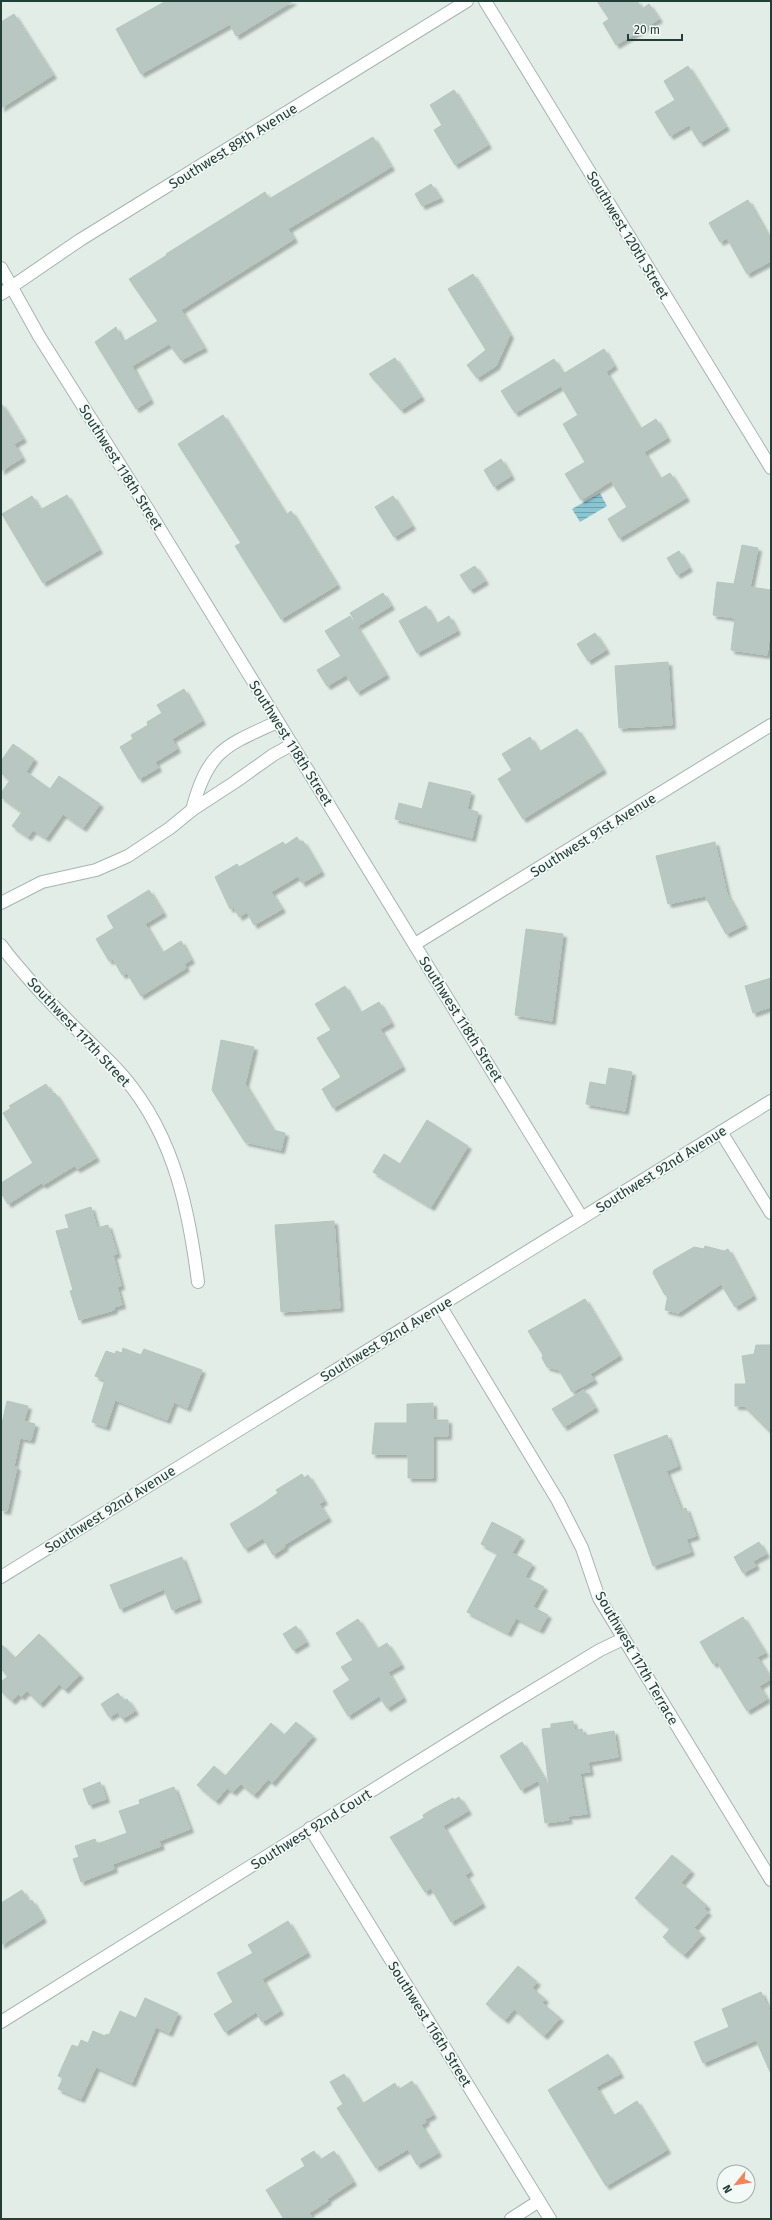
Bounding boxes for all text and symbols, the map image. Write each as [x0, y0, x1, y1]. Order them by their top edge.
scale bar [628, 16, 682, 42]
text: 20 m [634, 23, 660, 37]
street label: Southwest 89th Avenue [166, 100, 301, 193]
street label: Southwest 120th Street [583, 168, 673, 303]
street label: Southwest 118th Street [75, 401, 167, 534]
street label: Southwest 118th Street [245, 677, 337, 810]
street label: Southwest 91st Avenue [527, 790, 659, 881]
street label: Southwest 118th Street [415, 953, 507, 1086]
street label: Southwest 117th Street [24, 974, 134, 1091]
street label: Southwest 92nd Avenue [593, 1122, 730, 1217]
street label: Southwest 92nd Avenue [317, 1293, 455, 1386]
street label: Southwest 92nd Avenue [42, 1462, 179, 1557]
street label: Southwest 117th Terrace [591, 1588, 682, 1728]
street label: Southwest 92nd Court [248, 1785, 375, 1873]
street label: Southwest 116th Street [384, 1958, 476, 2091]
north arrow [716, 2164, 756, 2204]
text: N [720, 2182, 735, 2195]

